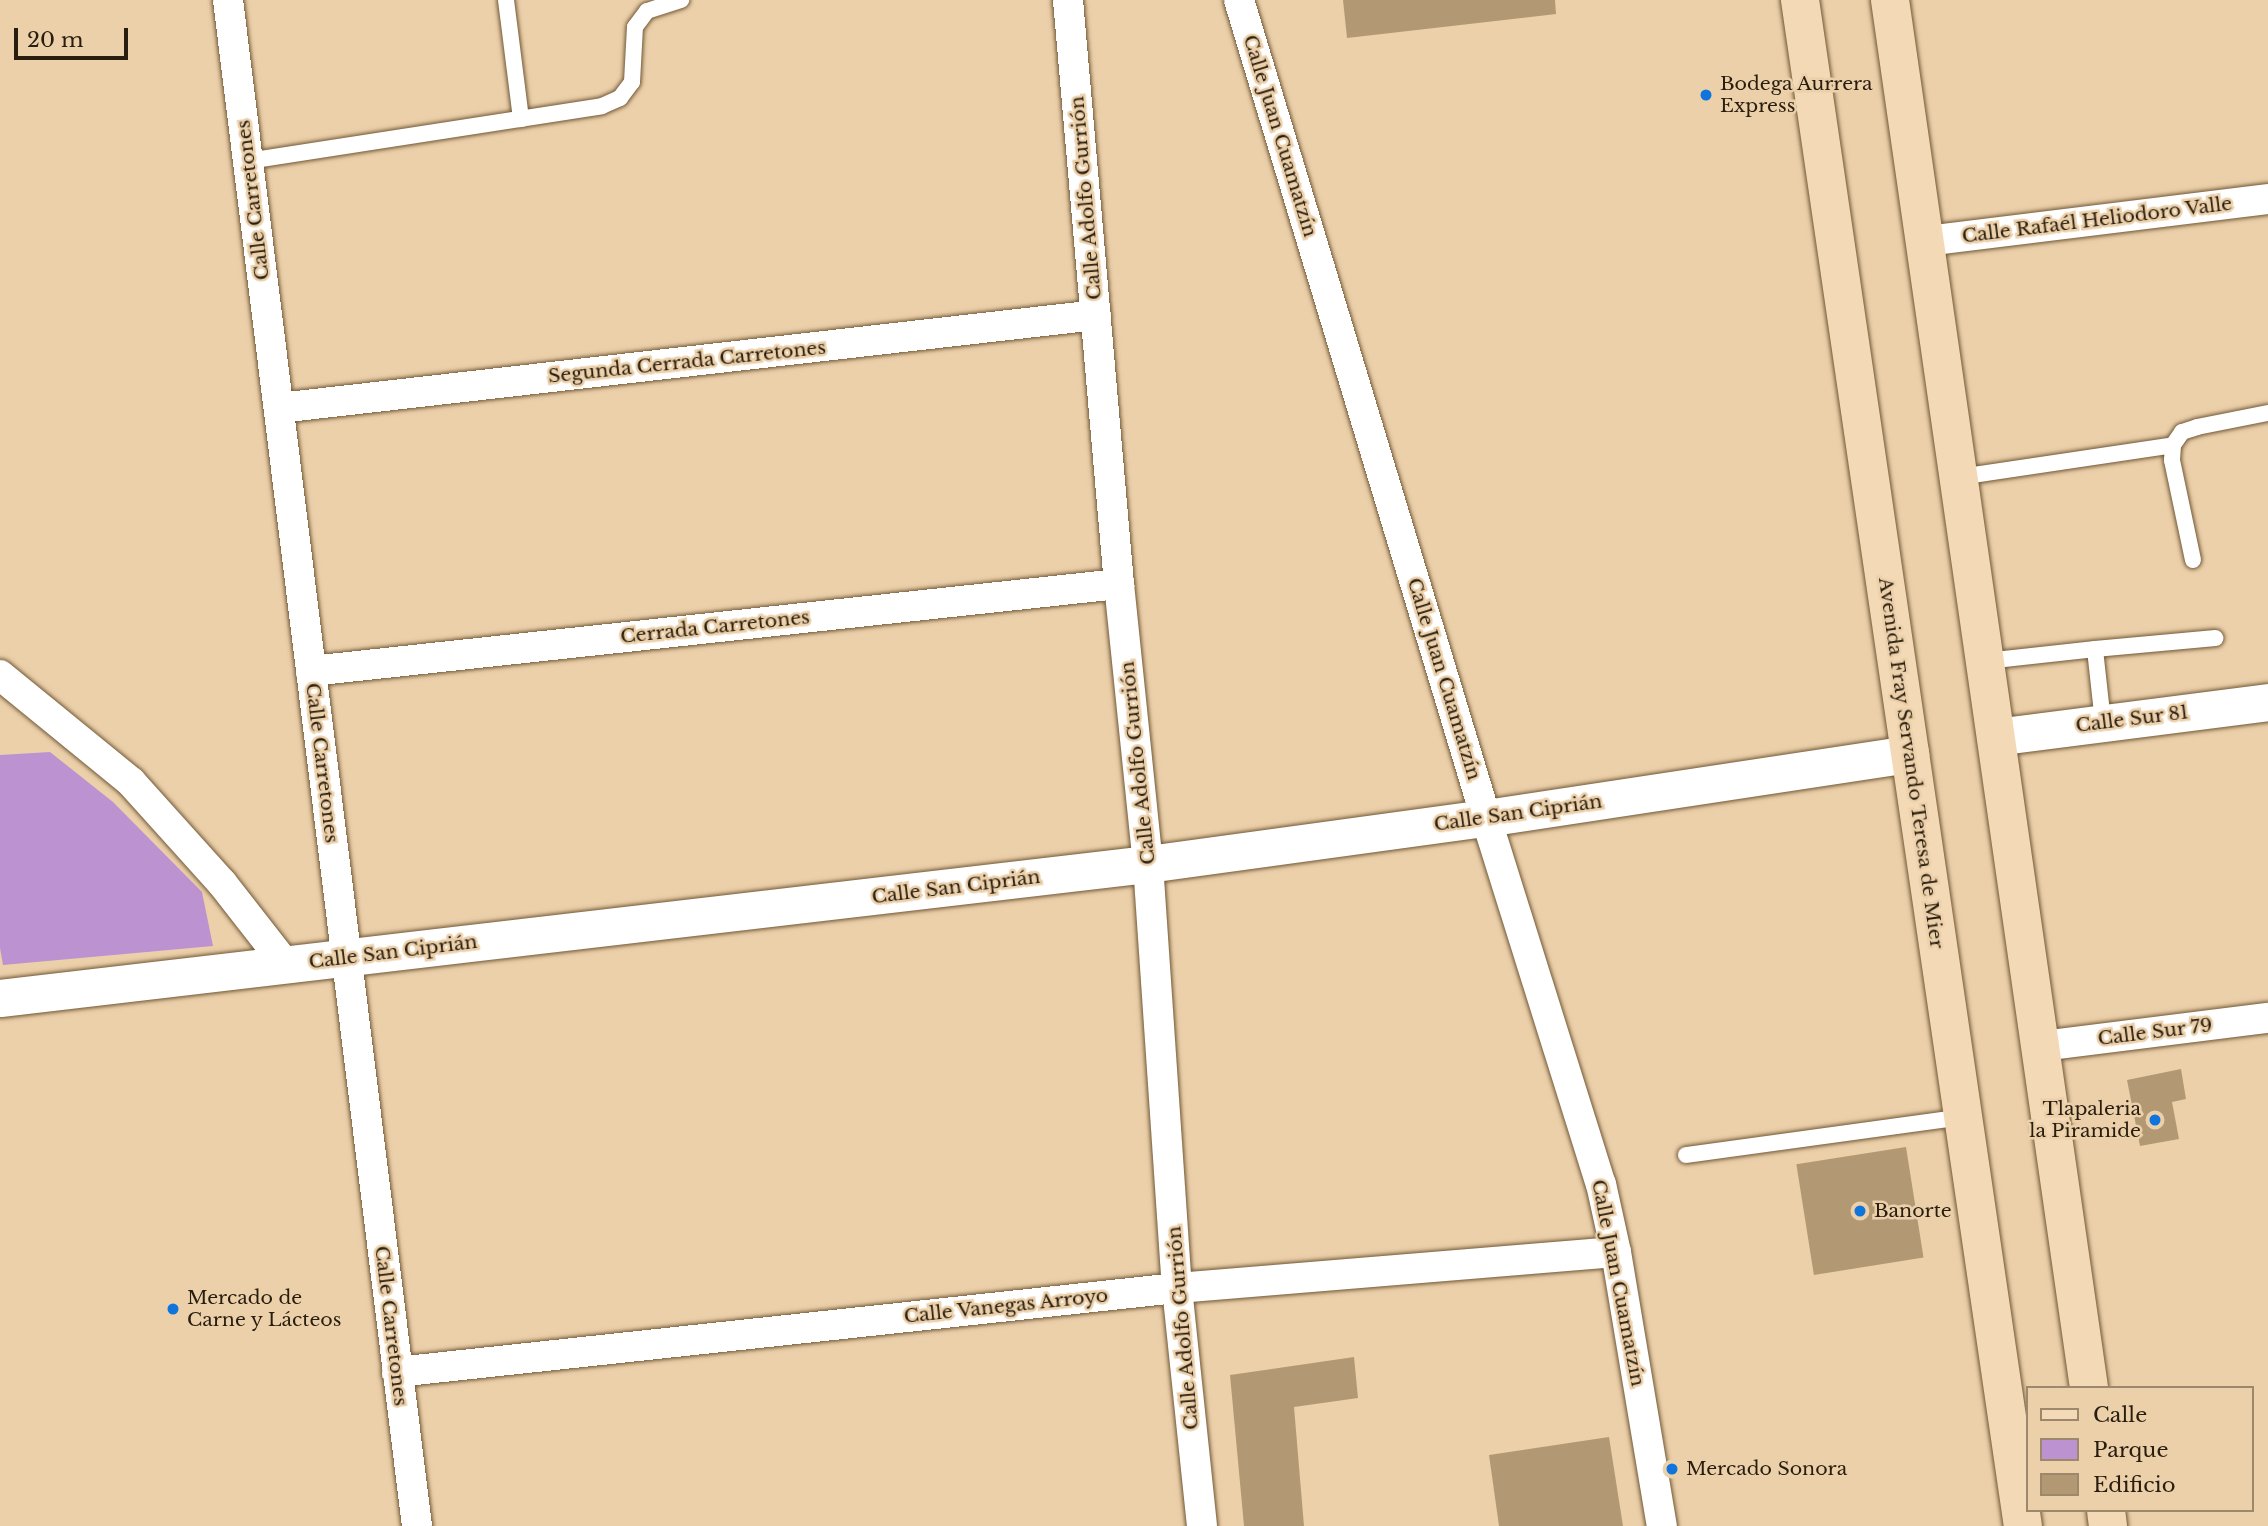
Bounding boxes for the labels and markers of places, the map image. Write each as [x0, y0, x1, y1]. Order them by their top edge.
place label: Bodega Aurrera Express [1720, 73, 1874, 117]
marker: Bodega Aurrera Express [1698, 87, 1714, 103]
place label: Tlapaleria la Piramide [2029, 1098, 2141, 1142]
marker: Tlapaleria la Piramide [2147, 1112, 2163, 1128]
place label: Banorte [1874, 1200, 1952, 1222]
marker: Banorte [1852, 1203, 1868, 1219]
place label: Mercado de Carne y Lácteos [187, 1287, 342, 1331]
marker: Mercado de Carne y Lácteos [165, 1301, 181, 1317]
place label: Mercado Sonora [1686, 1458, 1847, 1480]
marker: Mercado Sonora [1664, 1461, 1680, 1477]

